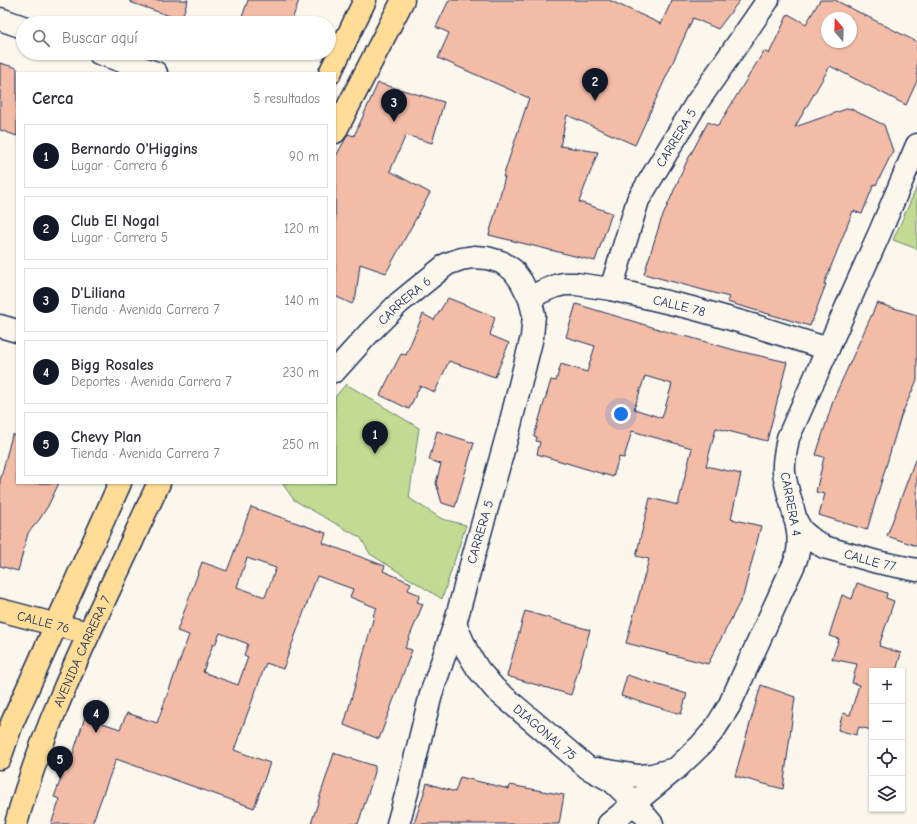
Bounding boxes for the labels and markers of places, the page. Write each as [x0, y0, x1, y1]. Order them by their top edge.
pin: 2 [582, 68, 608, 101]
pin: 3 [381, 89, 407, 122]
pin: 1 [362, 421, 388, 454]
pin: 4 [83, 700, 109, 733]
pin: 5 [47, 746, 73, 779]

